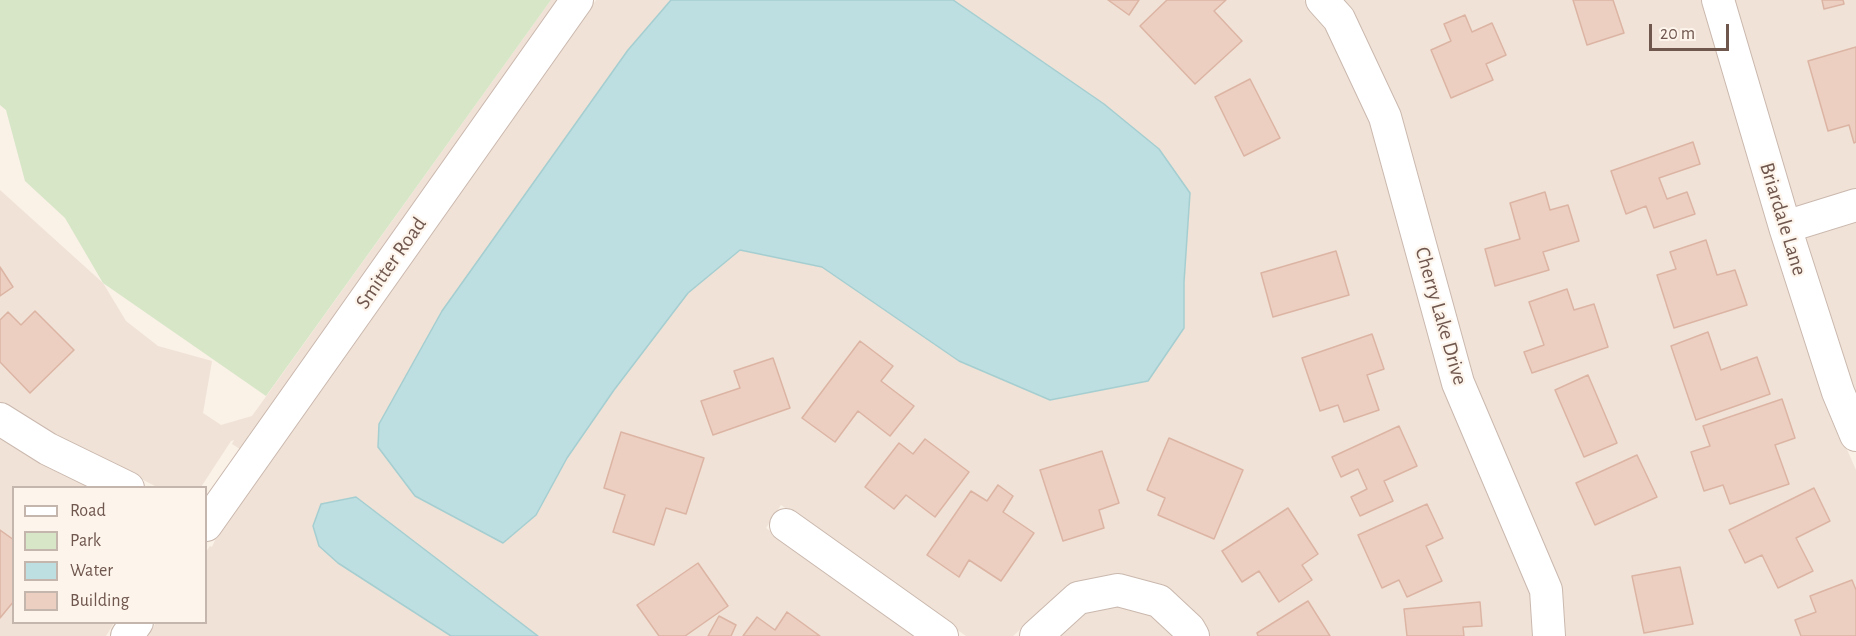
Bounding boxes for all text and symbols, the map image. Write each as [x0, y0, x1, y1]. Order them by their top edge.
scale bar [1652, 12, 1732, 50]
text: 20 m [1660, 25, 1695, 43]
street label: Briardale Lane [1754, 159, 1812, 279]
street label: Smitter Road [350, 212, 432, 314]
street label: Cherry Lake Drive [1409, 244, 1473, 388]
legend [12, 486, 207, 624]
text: Road [70, 502, 106, 520]
text: Park [70, 532, 101, 550]
text: Water [70, 562, 113, 580]
text: Building [70, 592, 129, 610]

